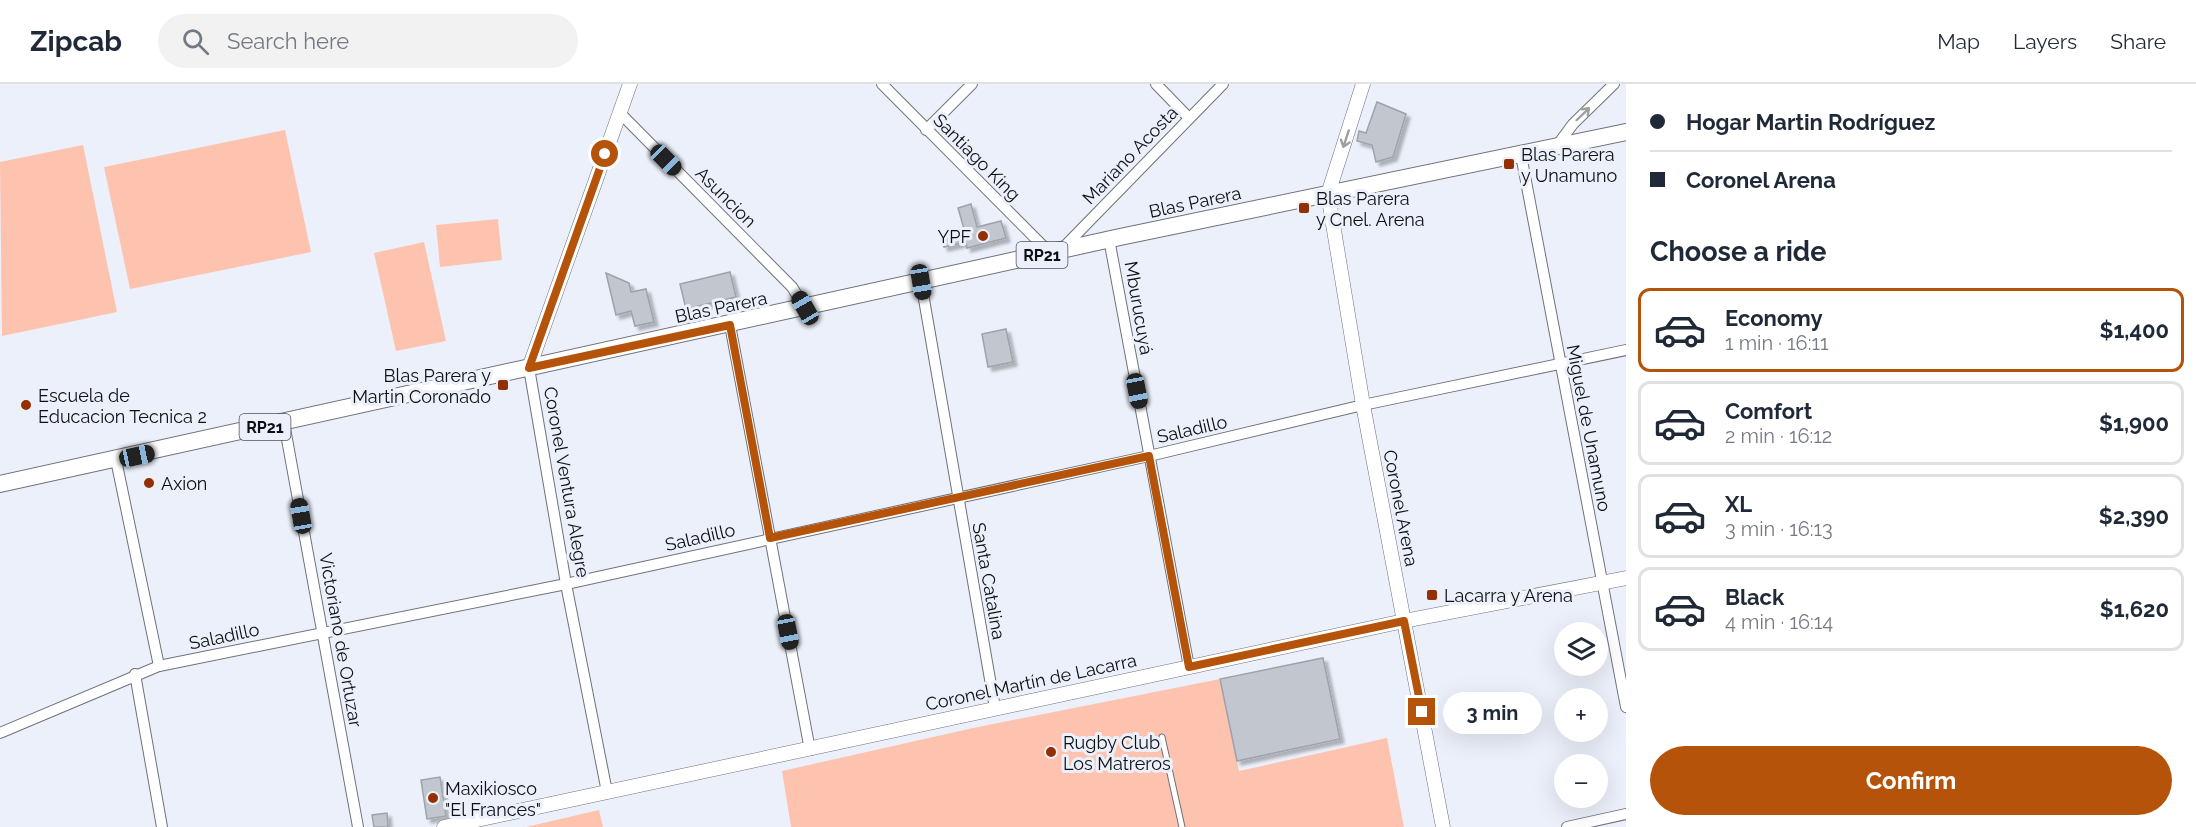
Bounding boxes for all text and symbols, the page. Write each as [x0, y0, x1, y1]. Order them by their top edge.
search box [158, 14, 578, 68]
text: Zipcab [30, 25, 122, 58]
icon: search [179, 25, 212, 58]
text: Search here [227, 28, 349, 54]
text: Map [1937, 29, 1980, 54]
text: Layers [2013, 29, 2077, 54]
text: Share [2110, 29, 2166, 54]
street label: Mariano Acosta [1078, 102, 1182, 208]
one-way arrow [1575, 107, 1590, 121]
street label: Santiago King [929, 109, 1025, 205]
text: Hogar Martin Rodríguez [1686, 109, 1935, 135]
one-way arrow [1340, 129, 1351, 148]
route start [591, 140, 618, 167]
car [647, 141, 685, 179]
place label: Blas Parera y Unamuno [1521, 144, 1617, 186]
marker: Blas Parera y Unamuno [1502, 157, 1516, 171]
street label: Asuncion [691, 162, 761, 232]
text: Coronel Arena [1686, 167, 1836, 193]
street label: Blas Parera [1147, 182, 1243, 222]
place label: Blas Parera y Cnel. Arena [1316, 188, 1425, 230]
marker: Blas Parera y Cnel. Arena [1297, 201, 1311, 215]
place label: YPF [937, 226, 971, 247]
marker: YPF [976, 229, 990, 243]
text: Choose a ride [1650, 236, 1826, 267]
road number: RP21 [1016, 242, 1068, 268]
street label: Mburucuyá [1120, 260, 1158, 356]
car [909, 263, 933, 301]
street label: Blas Parera [673, 287, 769, 327]
car [788, 288, 822, 328]
icon: car [1653, 303, 1707, 357]
text: Economy [1725, 305, 1823, 331]
text: $1,400 [2100, 317, 2169, 343]
text: 1 min · 16:11 [1725, 331, 1829, 355]
street label: Miguel de Unamuno [1563, 343, 1616, 514]
place label: Blas Parera y Martin Coronado [352, 365, 491, 407]
car [1125, 372, 1149, 410]
marker: Blas Parera y Martin Coronado [496, 378, 510, 392]
place label: Escuela de Educacion Tecnica 2 [38, 385, 207, 427]
street label: Coronel Ventura Alegre [540, 385, 594, 579]
icon: car [1653, 396, 1707, 450]
marker: Escuela de Educacion Tecnica 2 [19, 398, 33, 412]
text: Comfort [1725, 398, 1812, 424]
text: $1,900 [2099, 410, 2169, 436]
street label: Saladillo [1155, 411, 1229, 447]
road number: RP21 [240, 414, 290, 440]
text: 2 min · 16:12 [1725, 424, 1832, 448]
car [118, 443, 156, 469]
street label: Coronel Arena [1379, 448, 1423, 568]
place label: Axion [161, 473, 207, 494]
marker: Axion [142, 476, 156, 490]
icon: car [1653, 489, 1707, 543]
text: XL [1725, 491, 1752, 517]
car [289, 497, 313, 535]
text: $2,390 [2099, 503, 2169, 529]
text: 3 min · 16:13 [1725, 517, 1833, 541]
street label: Saladillo [663, 519, 737, 555]
street label: Santa Catalina [968, 521, 1010, 641]
street label: Victoriano de Ortuzar [315, 551, 367, 729]
icon: car [1653, 582, 1707, 636]
text: Black [1725, 584, 1784, 610]
place label: Lacarra y Arena [1444, 585, 1573, 606]
marker: Lacarra y Arena [1425, 588, 1439, 602]
text: $1,620 [2100, 596, 2169, 622]
text: 4 min · 16:14 [1725, 610, 1833, 634]
car [776, 613, 800, 651]
street label: Saladillo [187, 618, 261, 654]
map controls [1554, 622, 1608, 808]
button: layers [1554, 622, 1608, 676]
street label: Coronel Martín de Lacarra [923, 649, 1139, 715]
button: + [1554, 688, 1608, 742]
callout: 3 min [1443, 691, 1542, 733]
route end [1408, 698, 1435, 725]
text: 3 min [1467, 701, 1518, 725]
place label: Rugby Club Los Matreros [1063, 732, 1171, 774]
marker: Rugby Club Los Matreros [1044, 745, 1058, 759]
button: Confirm [1650, 746, 2172, 815]
button: − [1554, 754, 1608, 808]
place label: Maxikiosco "El Frances" [445, 778, 541, 820]
marker: Maxikiosco "El Frances" [426, 791, 440, 805]

